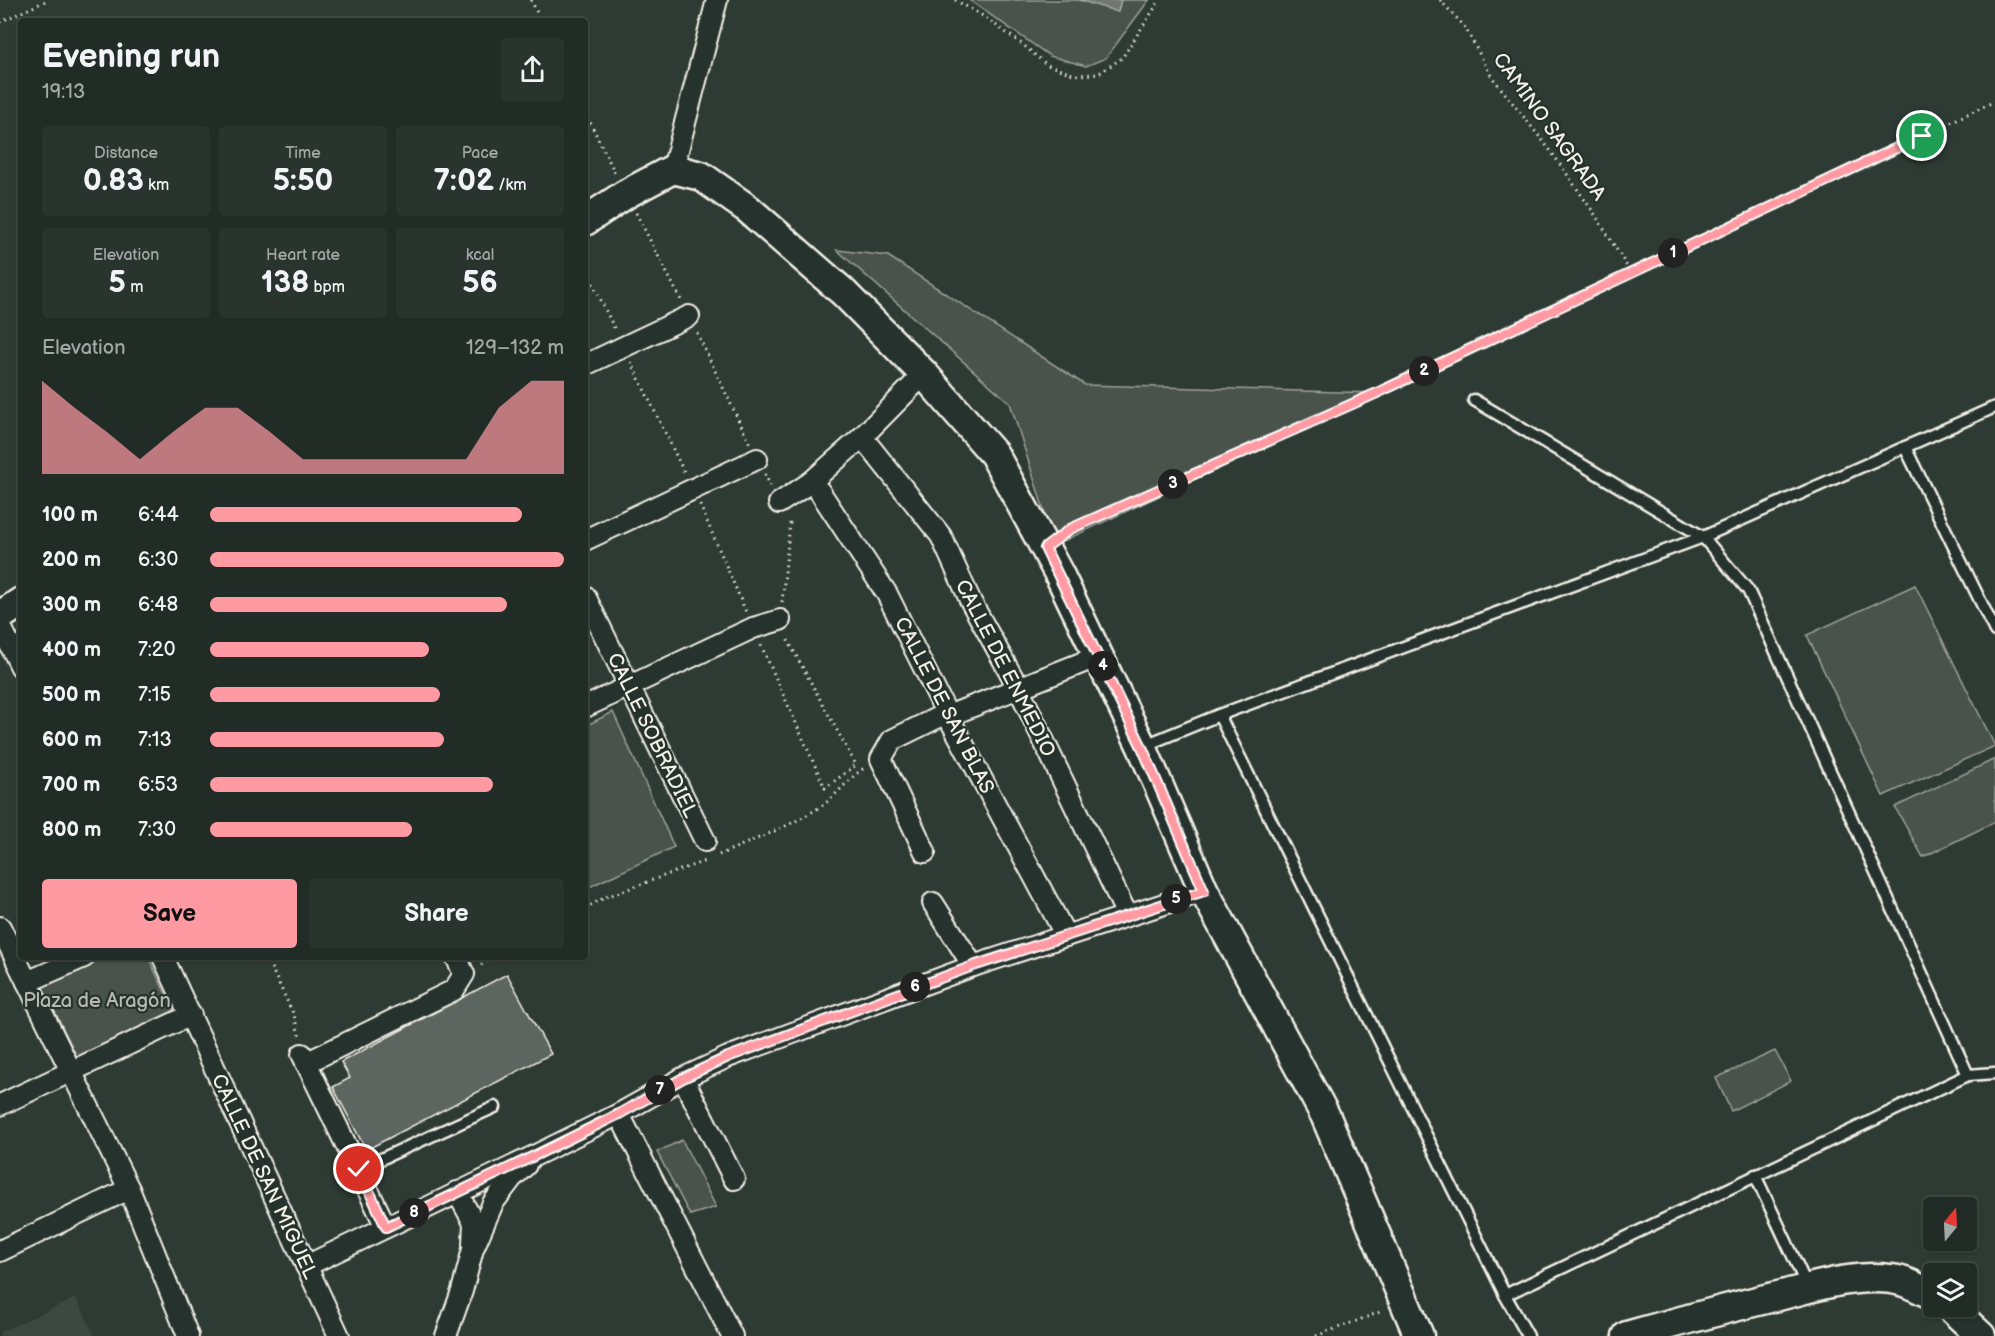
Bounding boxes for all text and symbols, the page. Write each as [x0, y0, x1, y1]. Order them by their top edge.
text: Evening run [42, 37, 220, 77]
button: share [501, 38, 564, 101]
street label: CAMINO SAGRADA [1488, 48, 1611, 206]
text: 19:13 [42, 80, 85, 104]
pin [1896, 110, 1947, 161]
icon: arrive [1905, 119, 1938, 152]
text: Distance [94, 144, 158, 163]
text: Time [285, 144, 321, 163]
text: Pace [462, 144, 498, 163]
text: 0.83 [83, 163, 144, 199]
text: 5:50 [273, 163, 333, 199]
text: 7:02 [433, 163, 494, 199]
text: km [144, 176, 169, 195]
text: /km [494, 176, 527, 195]
pin: 1 [1658, 238, 1688, 268]
text: 1 [1670, 243, 1676, 262]
text: Elevation [93, 246, 159, 265]
text: Heart rate [266, 246, 340, 265]
text: kcal [466, 246, 494, 265]
text: 5 [109, 265, 126, 301]
text: 138 [261, 265, 309, 301]
text: 56 [462, 265, 498, 301]
text: m [126, 278, 143, 297]
text: bpm [309, 278, 345, 297]
text: Elevation [42, 336, 125, 360]
text: 129–132 m [466, 336, 564, 360]
pin: 2 [1409, 356, 1439, 386]
text: 2 [1419, 361, 1429, 380]
pin: 3 [1158, 469, 1188, 499]
text: 3 [1168, 474, 1178, 493]
text: 100 m [42, 503, 98, 527]
text: 6:44 [138, 503, 179, 527]
text: 200 m [42, 548, 101, 572]
text: 6:30 [138, 548, 178, 572]
street label: CALLE DE ENMEDIO [950, 576, 1060, 761]
text: 300 m [42, 593, 101, 617]
text: 6:48 [138, 593, 178, 617]
street label: CALLE DE SAN BLAS [889, 613, 999, 798]
text: 400 m [42, 638, 101, 662]
text: 7:20 [138, 638, 175, 662]
street label: CALLE SOBRADIEL [602, 649, 703, 822]
pin: 4 [1088, 651, 1118, 681]
text: 4 [1098, 656, 1108, 675]
text: 500 m [42, 683, 101, 707]
text: 7:15 [138, 683, 171, 707]
text: 600 m [42, 728, 102, 752]
text: 7:13 [138, 728, 172, 752]
text: 700 m [42, 773, 100, 797]
text: 6:53 [138, 773, 178, 797]
text: 800 m [42, 818, 101, 842]
text: 7:30 [138, 818, 176, 842]
button: Save [42, 879, 297, 948]
button: Share [309, 879, 564, 948]
pin: 5 [1161, 884, 1191, 914]
text: 5 [1171, 889, 1181, 908]
pin: 6 [900, 972, 930, 1002]
text: 6 [910, 977, 920, 996]
park label: Plaza de Aragón [23, 989, 171, 1013]
street label: CALLE DE SAN MIGUEL [206, 1070, 322, 1283]
pin: 7 [645, 1075, 675, 1105]
text: 7 [656, 1080, 664, 1099]
pin [333, 1143, 384, 1194]
icon: check [342, 1152, 375, 1185]
north arrow [1923, 1197, 1977, 1251]
map controls [1923, 1197, 1977, 1317]
pin: 8 [399, 1198, 429, 1228]
text: 8 [409, 1203, 419, 1222]
button: layers [1923, 1263, 1977, 1317]

